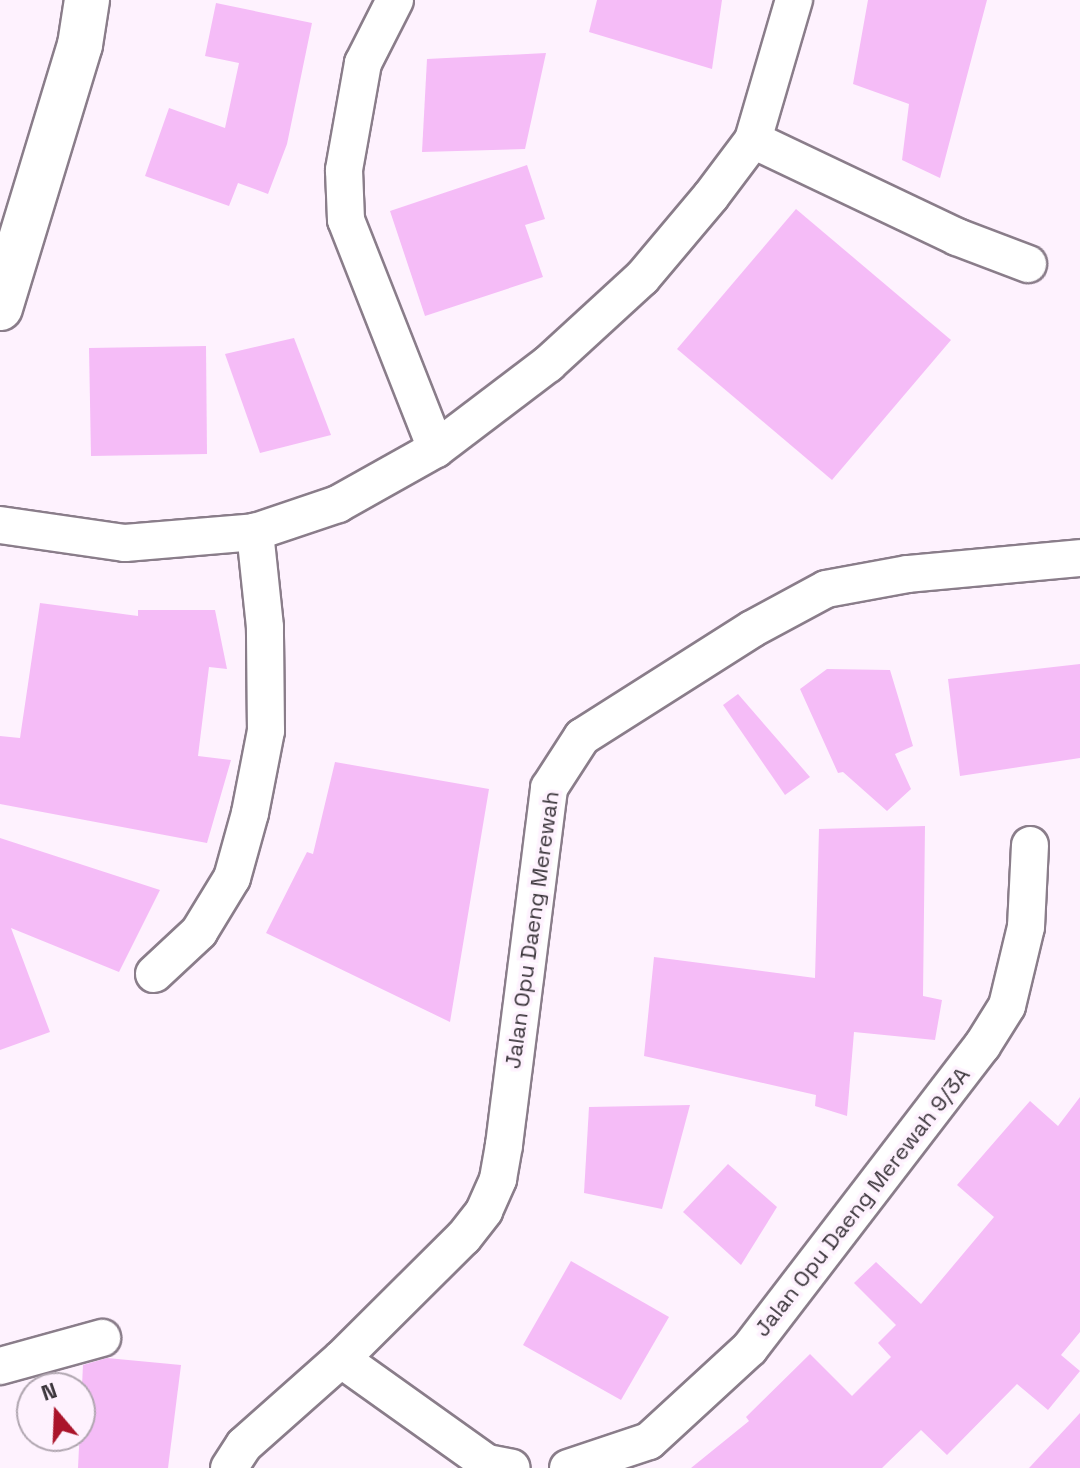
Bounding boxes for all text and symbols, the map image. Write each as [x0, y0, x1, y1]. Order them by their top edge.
street label: Jalan Opu Daeng Merewah [499, 790, 565, 1070]
street label: Jalan Opu Daeng Merewah 9/3A [749, 1062, 975, 1342]
north arrow [16, 1372, 96, 1452]
text: N [37, 1376, 60, 1407]

